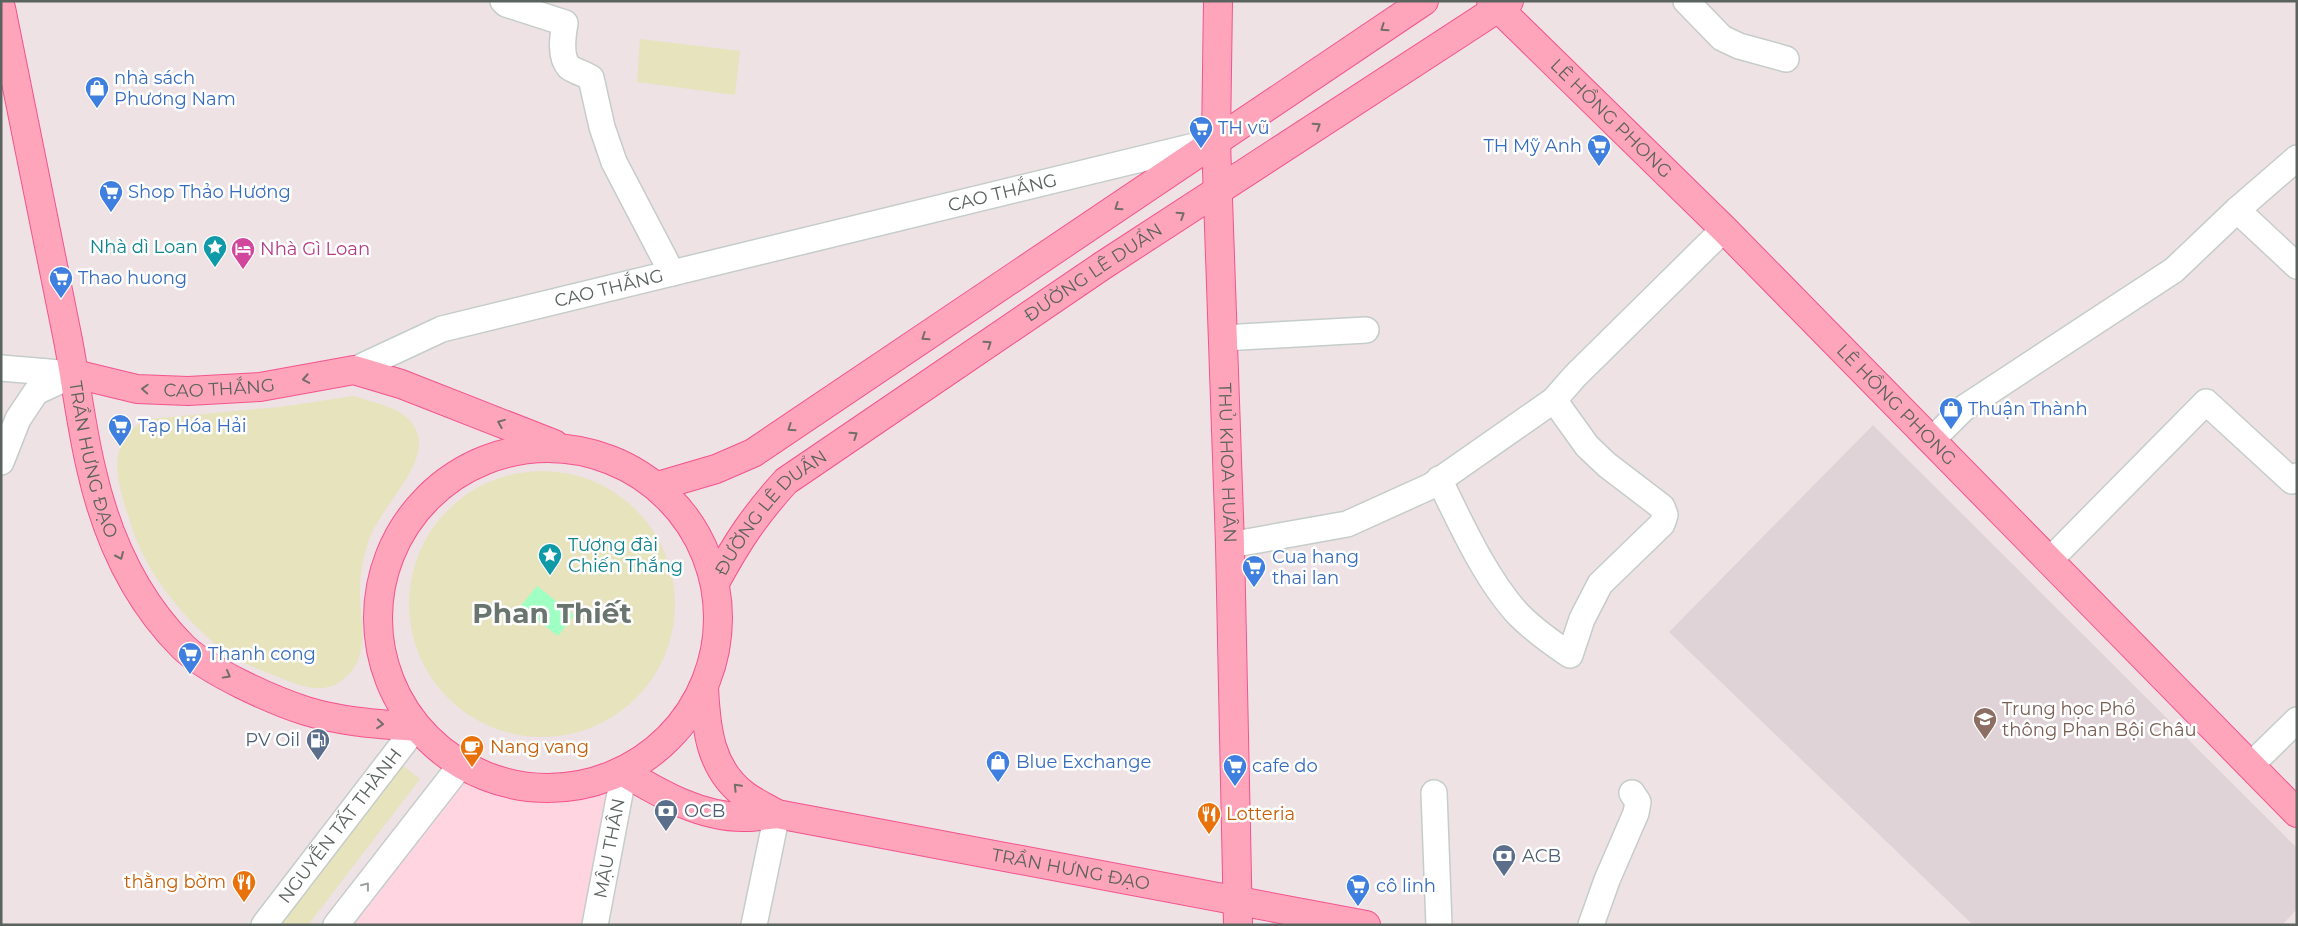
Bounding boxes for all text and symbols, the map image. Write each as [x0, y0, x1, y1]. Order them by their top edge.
one-way arrow [1380, 22, 1389, 32]
street label: LÊ HỒNG PHONG [1546, 54, 1676, 183]
place label: nhà sách Phương Nam [114, 67, 236, 110]
shop icon: nhà sách Phương Nam [84, 75, 110, 109]
supermarket icon: TH vũ [1188, 115, 1214, 149]
place label: TH vũ [1218, 117, 1270, 139]
one-way arrow [1312, 123, 1321, 132]
supermarket icon: TH Mỹ Anh [1586, 133, 1612, 167]
place label: TH Mỹ Anh [1483, 135, 1582, 157]
street label: CAO THẮNG [946, 169, 1059, 217]
supermarket icon: Shop Thảo Hương [98, 179, 124, 213]
place label: Shop Thảo Hương [128, 181, 291, 203]
one-way arrow [1114, 201, 1124, 210]
one-way arrow [1176, 212, 1185, 221]
street label: ĐƯỜNG LÊ DUẨN [1020, 219, 1167, 327]
place icon: Nhà dì Loan [202, 234, 228, 268]
place label: Nhà dì Loan [90, 236, 198, 258]
hotel icon: Nhà Gì Loan [230, 236, 256, 270]
place label: Nhà Gì Loan [260, 238, 370, 260]
supermarket icon: Thao huong [48, 265, 74, 299]
street label: CAO THẮNG [552, 265, 666, 312]
place label: Thao huong [78, 267, 187, 289]
one-way arrow [922, 331, 931, 340]
street label: LÊ HỒNG PHONG [1832, 339, 1961, 470]
one-way arrow [982, 341, 992, 350]
one-way arrow [302, 373, 311, 383]
street label: CAO THẮNG [163, 374, 277, 402]
street label: TRẦN HƯNG ĐẠO [64, 380, 122, 541]
street label: THỦ KHOA HUÂN [1213, 382, 1241, 543]
one-way arrow [140, 384, 148, 395]
shop icon: Thuận Thành [1938, 396, 1964, 430]
place label: Thuận Thành [1968, 398, 2088, 420]
supermarket icon: Tạp Hóa Hải [107, 413, 133, 447]
place label: Tạp Hóa Hải [138, 415, 247, 437]
one-way arrow [497, 419, 506, 429]
one-way arrow [787, 422, 796, 431]
one-way arrow [848, 432, 857, 441]
street label: ĐƯỜNG LÊ DUẨN [710, 445, 831, 579]
place label: Tượng đài Chiến Thắng [568, 534, 683, 577]
place icon: Tượng đài Chiến Thắng [537, 542, 563, 576]
place label: Cua hang thai lan [1272, 546, 1359, 589]
one-way arrow [113, 551, 124, 560]
supermarket icon: Cua hang thai lan [1241, 554, 1267, 588]
district label: Phan Thiết [472, 596, 632, 630]
supermarket icon: Thanh cong [177, 641, 203, 675]
place label: Thanh cong [208, 643, 316, 665]
one-way arrow [221, 669, 230, 679]
place label: Trung học Phổ thông Phan Bội Châu [2002, 698, 2197, 741]
school or university icon: Trung học Phổ thông Phan Bội Châu [1972, 706, 1998, 740]
one-way arrow [376, 718, 384, 729]
fuel station icon: PV Oil [305, 727, 331, 761]
place label: PV Oil [245, 729, 300, 751]
cafe icon: Nang vang [459, 734, 485, 768]
place label: Nang vang [490, 736, 589, 758]
street label: NGUYỄN TẤT THÀNH [274, 744, 407, 908]
shop icon: Blue Exchange [985, 749, 1011, 783]
place label: Blue Exchange [1016, 751, 1151, 773]
supermarket icon: cafe do [1222, 753, 1248, 787]
place label: cafe do [1252, 755, 1318, 777]
one-way arrow [734, 784, 743, 793]
street label: MẬU THÂN [589, 797, 630, 900]
bank icon: OCB [653, 798, 679, 832]
place label: OCB [684, 800, 725, 822]
restaurant icon: Lotteria [1196, 801, 1222, 835]
place label: Lotteria [1226, 803, 1295, 825]
bank icon: ACB [1491, 843, 1517, 877]
street label: TRẦN HƯNG ĐẠO [990, 844, 1152, 895]
place label: ACB [1522, 845, 1561, 867]
restaurant icon: thằng bờm [231, 869, 257, 903]
place label: thằng bờm [124, 871, 226, 893]
supermarket icon: cô linh [1345, 873, 1371, 907]
place label: cô linh [1376, 875, 1436, 897]
one-way arrow [360, 883, 368, 892]

